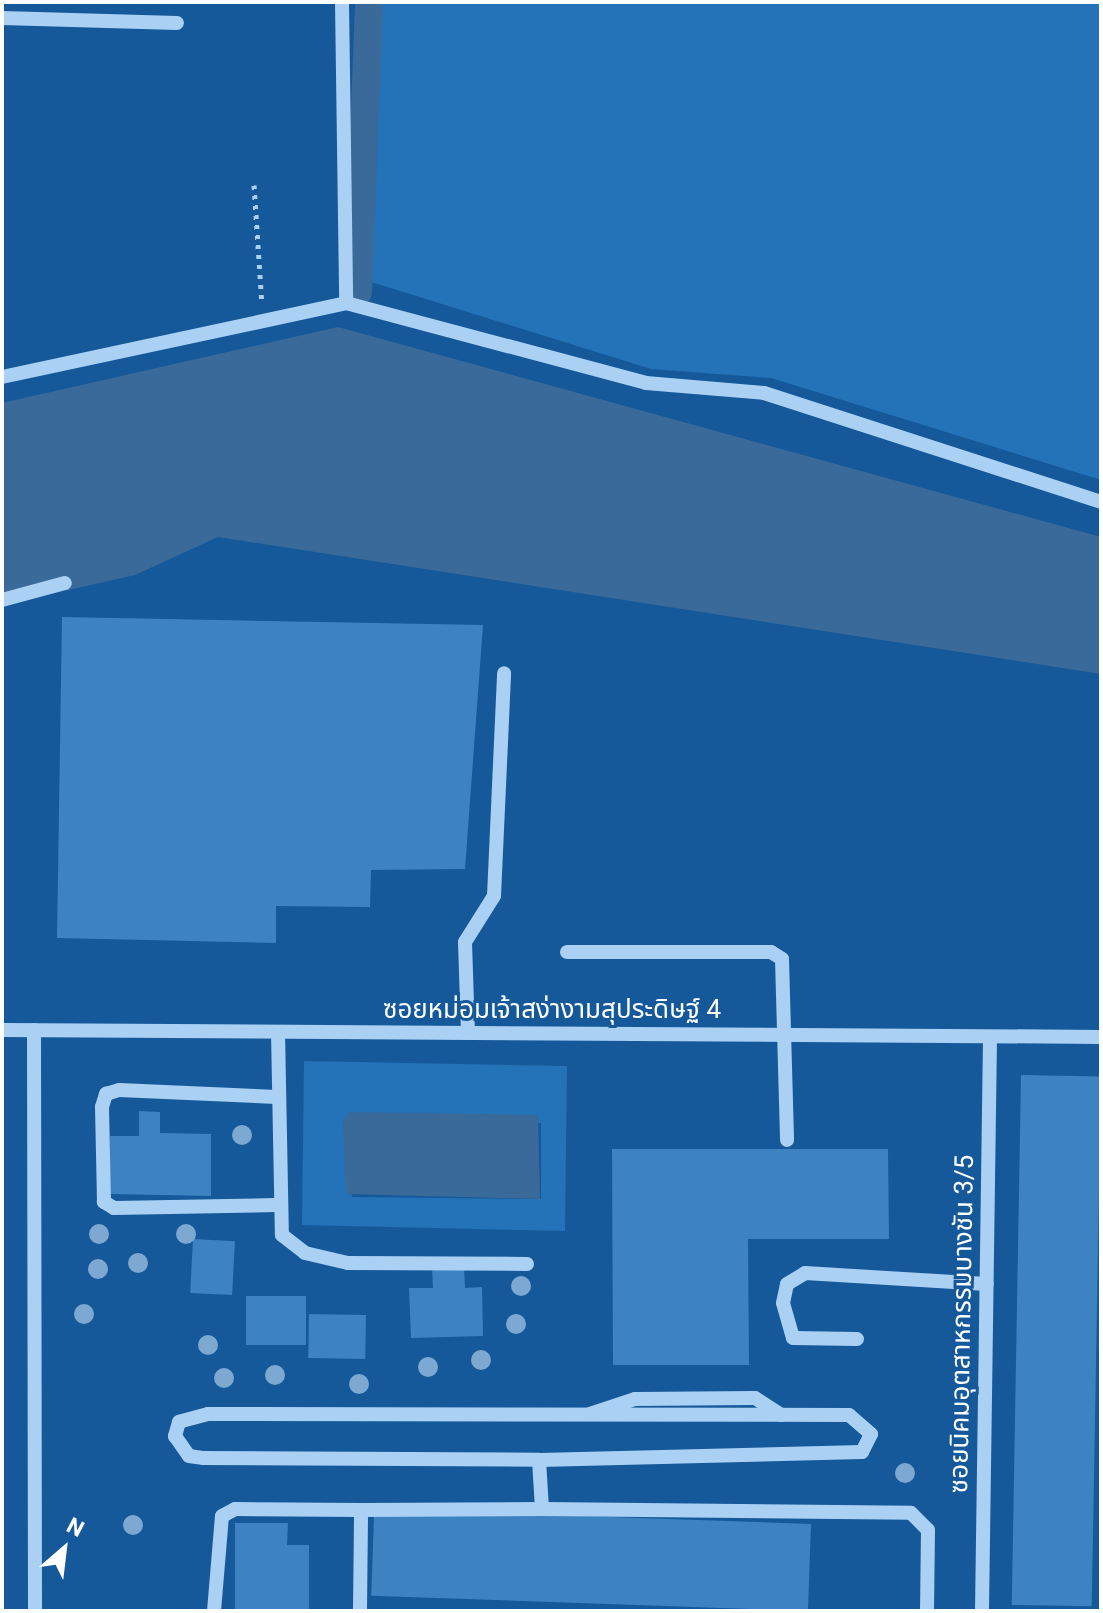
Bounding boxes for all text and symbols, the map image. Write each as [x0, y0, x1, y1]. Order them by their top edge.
street label: ซอยหม่อมเจ้าสง่างามสุประดิษฐ์ 4 [383, 994, 721, 1026]
street label: ซอยนิคมอุตสาหกรรมบางชัน 3/5 [943, 1154, 981, 1494]
north arrow [24, 1509, 104, 1589]
text: N [63, 1513, 88, 1542]

